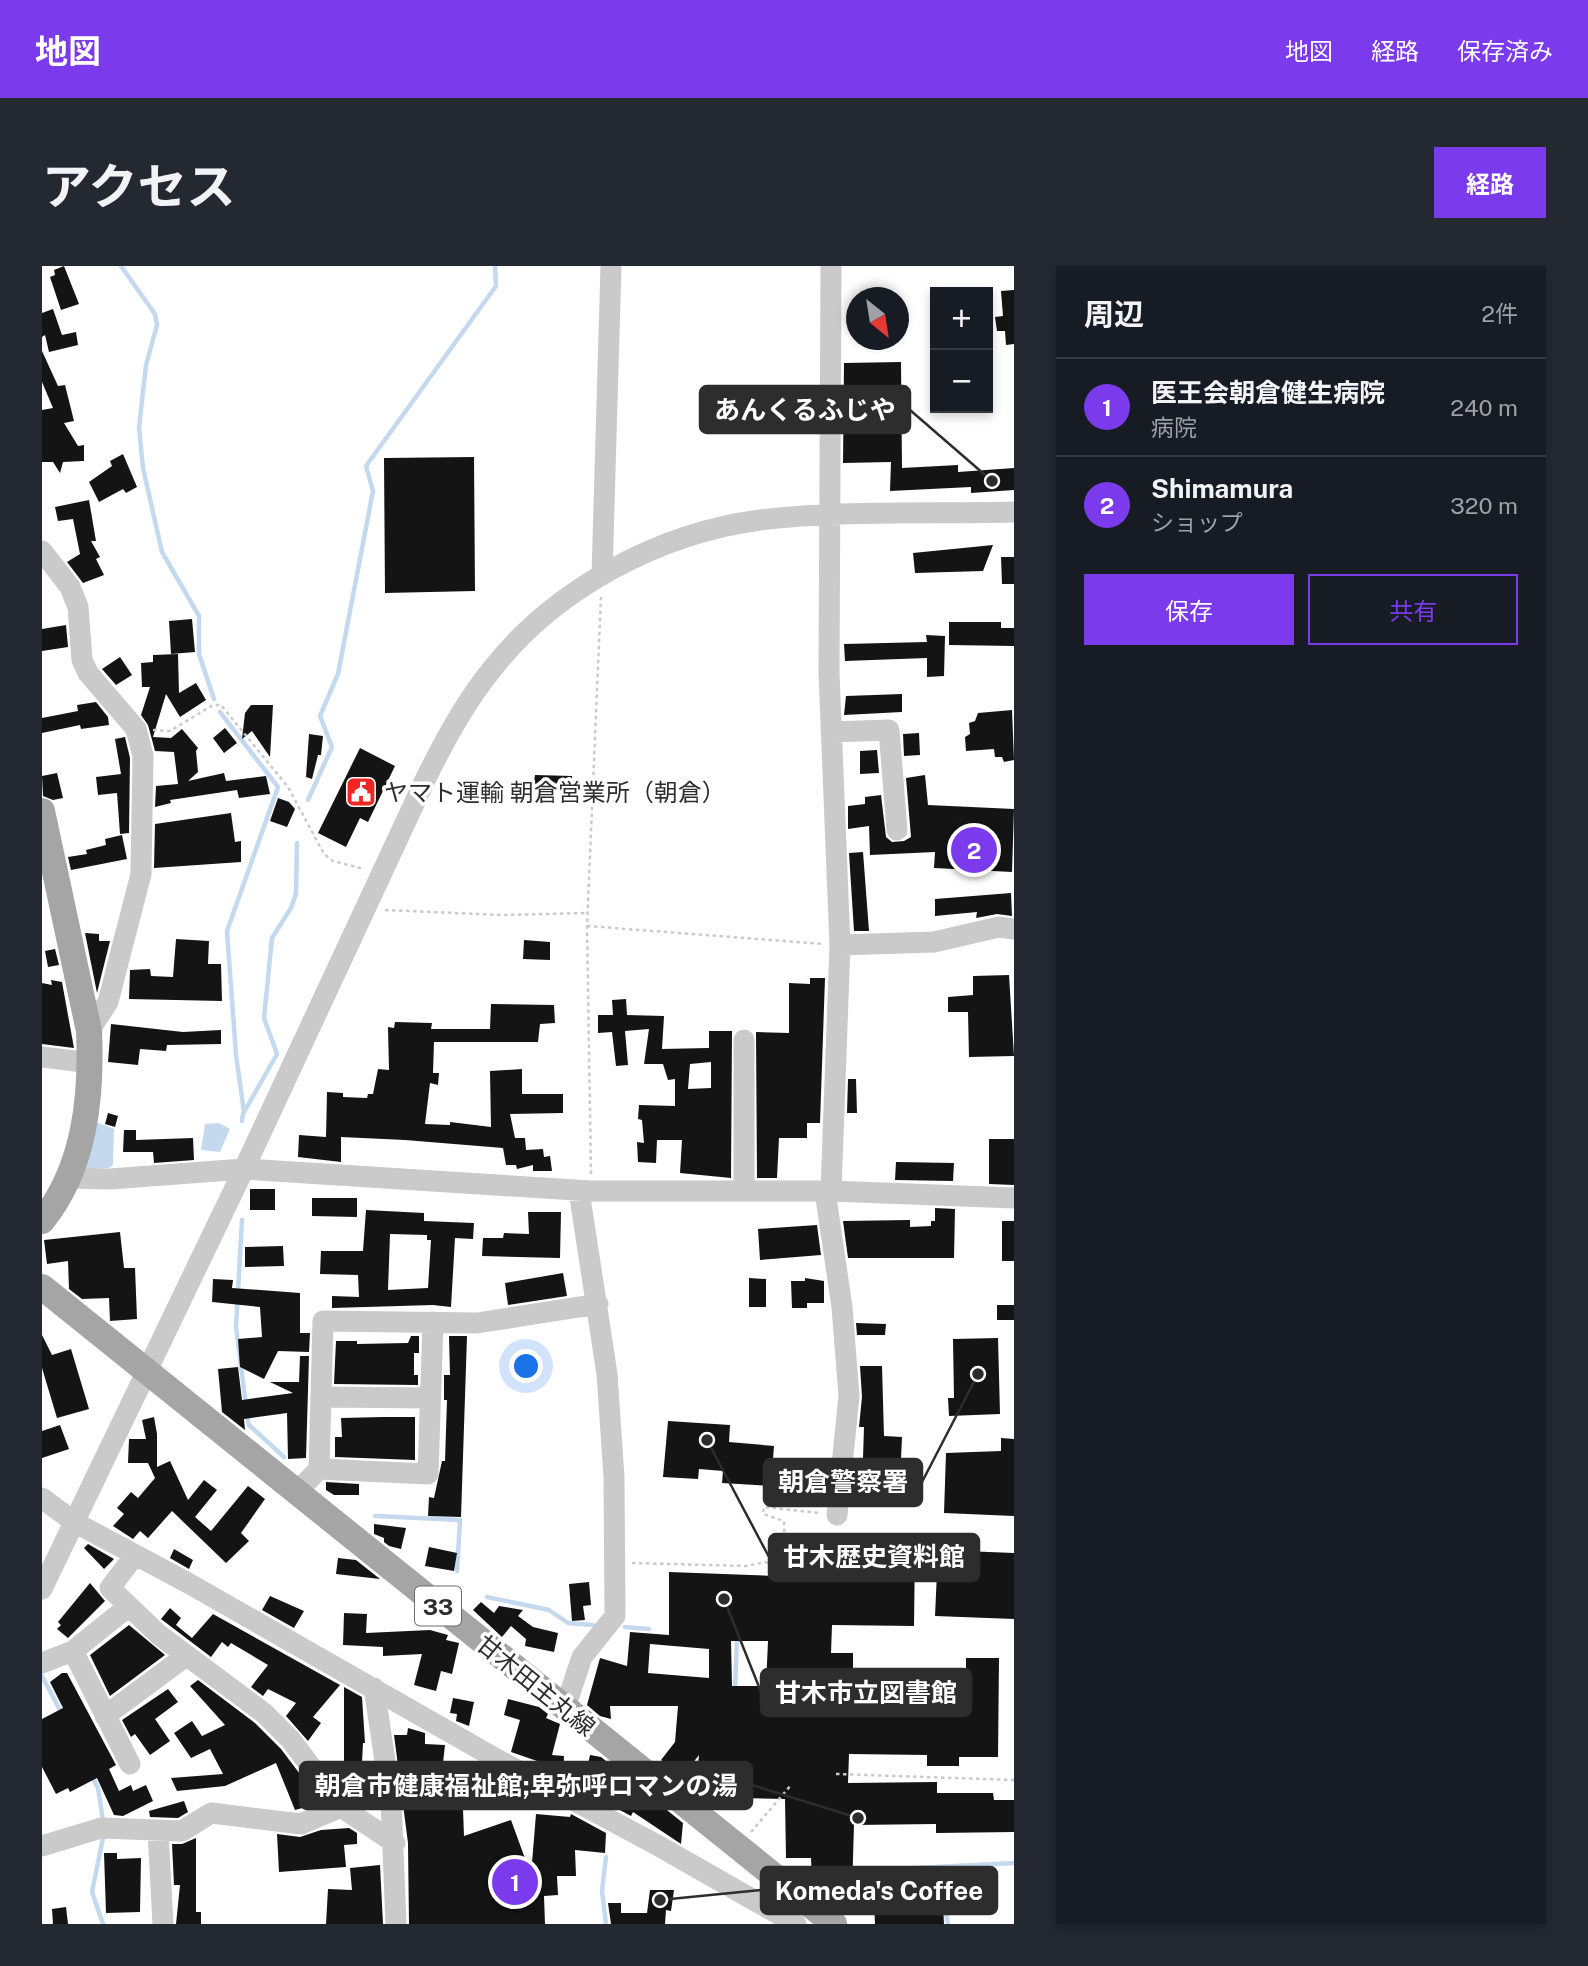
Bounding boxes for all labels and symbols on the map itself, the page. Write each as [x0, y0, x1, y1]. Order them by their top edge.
north arrow [846, 287, 909, 350]
callout: あんくるふじや [700, 386, 910, 433]
text: あんくるふじや [714, 394, 896, 425]
public building icon: ヤマト運輸 朝倉営業所（朝倉） [344, 775, 378, 809]
place label: ヤマト運輸 朝倉営業所（朝倉） [384, 778, 726, 806]
pin: 2 [951, 824, 997, 876]
your location [509, 1349, 543, 1383]
callout: 朝倉警察署 [764, 1459, 922, 1506]
text: 朝倉警察署 [778, 1466, 908, 1497]
callout: 甘木歴史資料館 [769, 1534, 979, 1581]
text: 甘木歴史資料館 [783, 1541, 965, 1572]
road number: 33 [415, 1586, 461, 1625]
street label: 甘木田主丸線 [471, 1629, 601, 1741]
callout: 甘木市立図書館 [761, 1669, 971, 1716]
text: 甘木市立図書館 [775, 1677, 957, 1708]
callout: 朝倉市健康福祉館;卑弥呼ロマンの湯 [300, 1762, 752, 1809]
text: 朝倉市健康福祉館;卑弥呼ロマンの湯 [314, 1770, 738, 1801]
pin: 1 [492, 1856, 538, 1908]
callout: Komeda's Coffee [761, 1867, 997, 1914]
text: Komeda's Coffee [775, 1875, 983, 1906]

